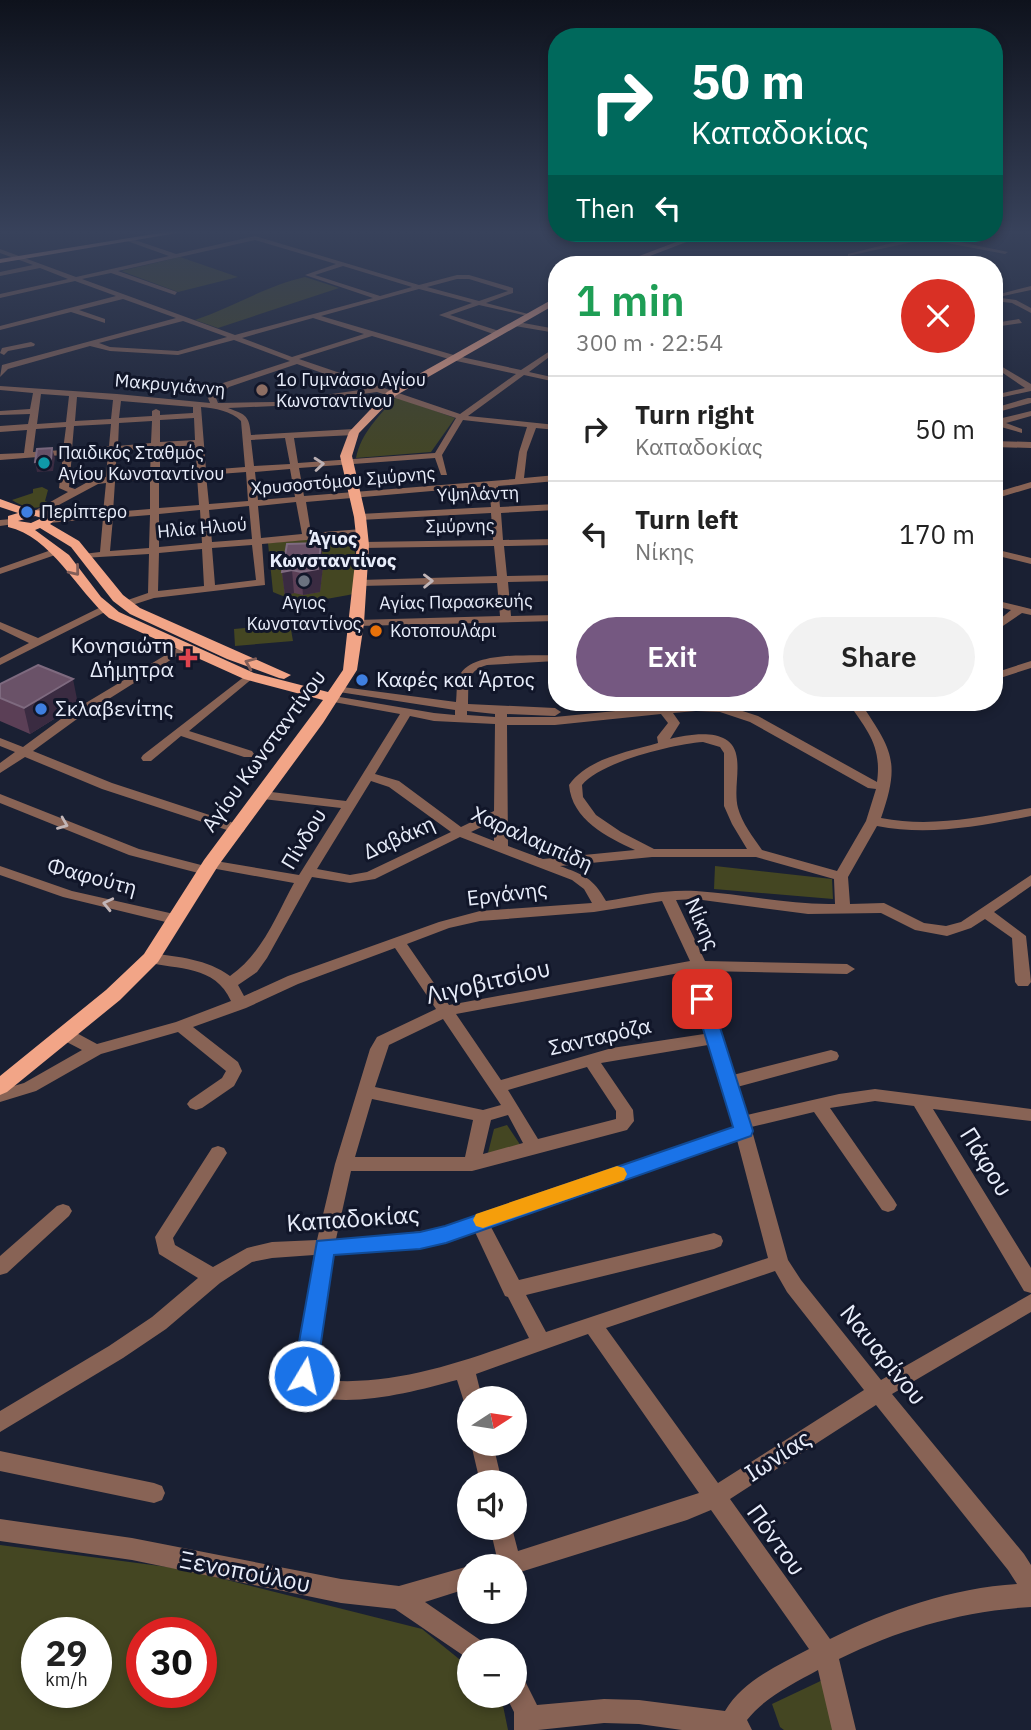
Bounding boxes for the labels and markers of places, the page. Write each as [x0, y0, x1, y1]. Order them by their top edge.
place label: 1ο Γυμνάσιο Αγίου Κωνσταντίνου [276, 368, 426, 412]
marker: 1ο Γυμνάσιο Αγίου Κωνσταντίνου [254, 382, 270, 398]
place label: Παιδικός Σταθμός Αγίου Κωνσταντίνου [58, 441, 224, 485]
marker: Παιδικός Σταθμός Αγίου Κωνσταντίνου [36, 455, 52, 471]
place label: Περίπτερο [41, 500, 127, 523]
marker: Περίπτερο [19, 504, 35, 520]
marker: Αγιος Κωνσταντίνος [296, 573, 312, 589]
place label: Αγιος Κωνσταντίνος [247, 591, 362, 635]
place label: Κοτοπουλάρι [390, 619, 496, 642]
marker: Κοτοπουλάρι [368, 623, 384, 639]
place label: Κονησιώτη Δήμητρα [71, 631, 174, 683]
marker: Κονησιώτη Δήμητρα [180, 650, 196, 666]
place label: Καφές και Άρτος [376, 665, 535, 693]
marker: Καφές και Άρτος [354, 672, 370, 688]
place label: Σκλαβενίτης [55, 694, 174, 722]
marker: Σκλαβενίτης [33, 701, 49, 717]
pin [672, 969, 732, 1029]

